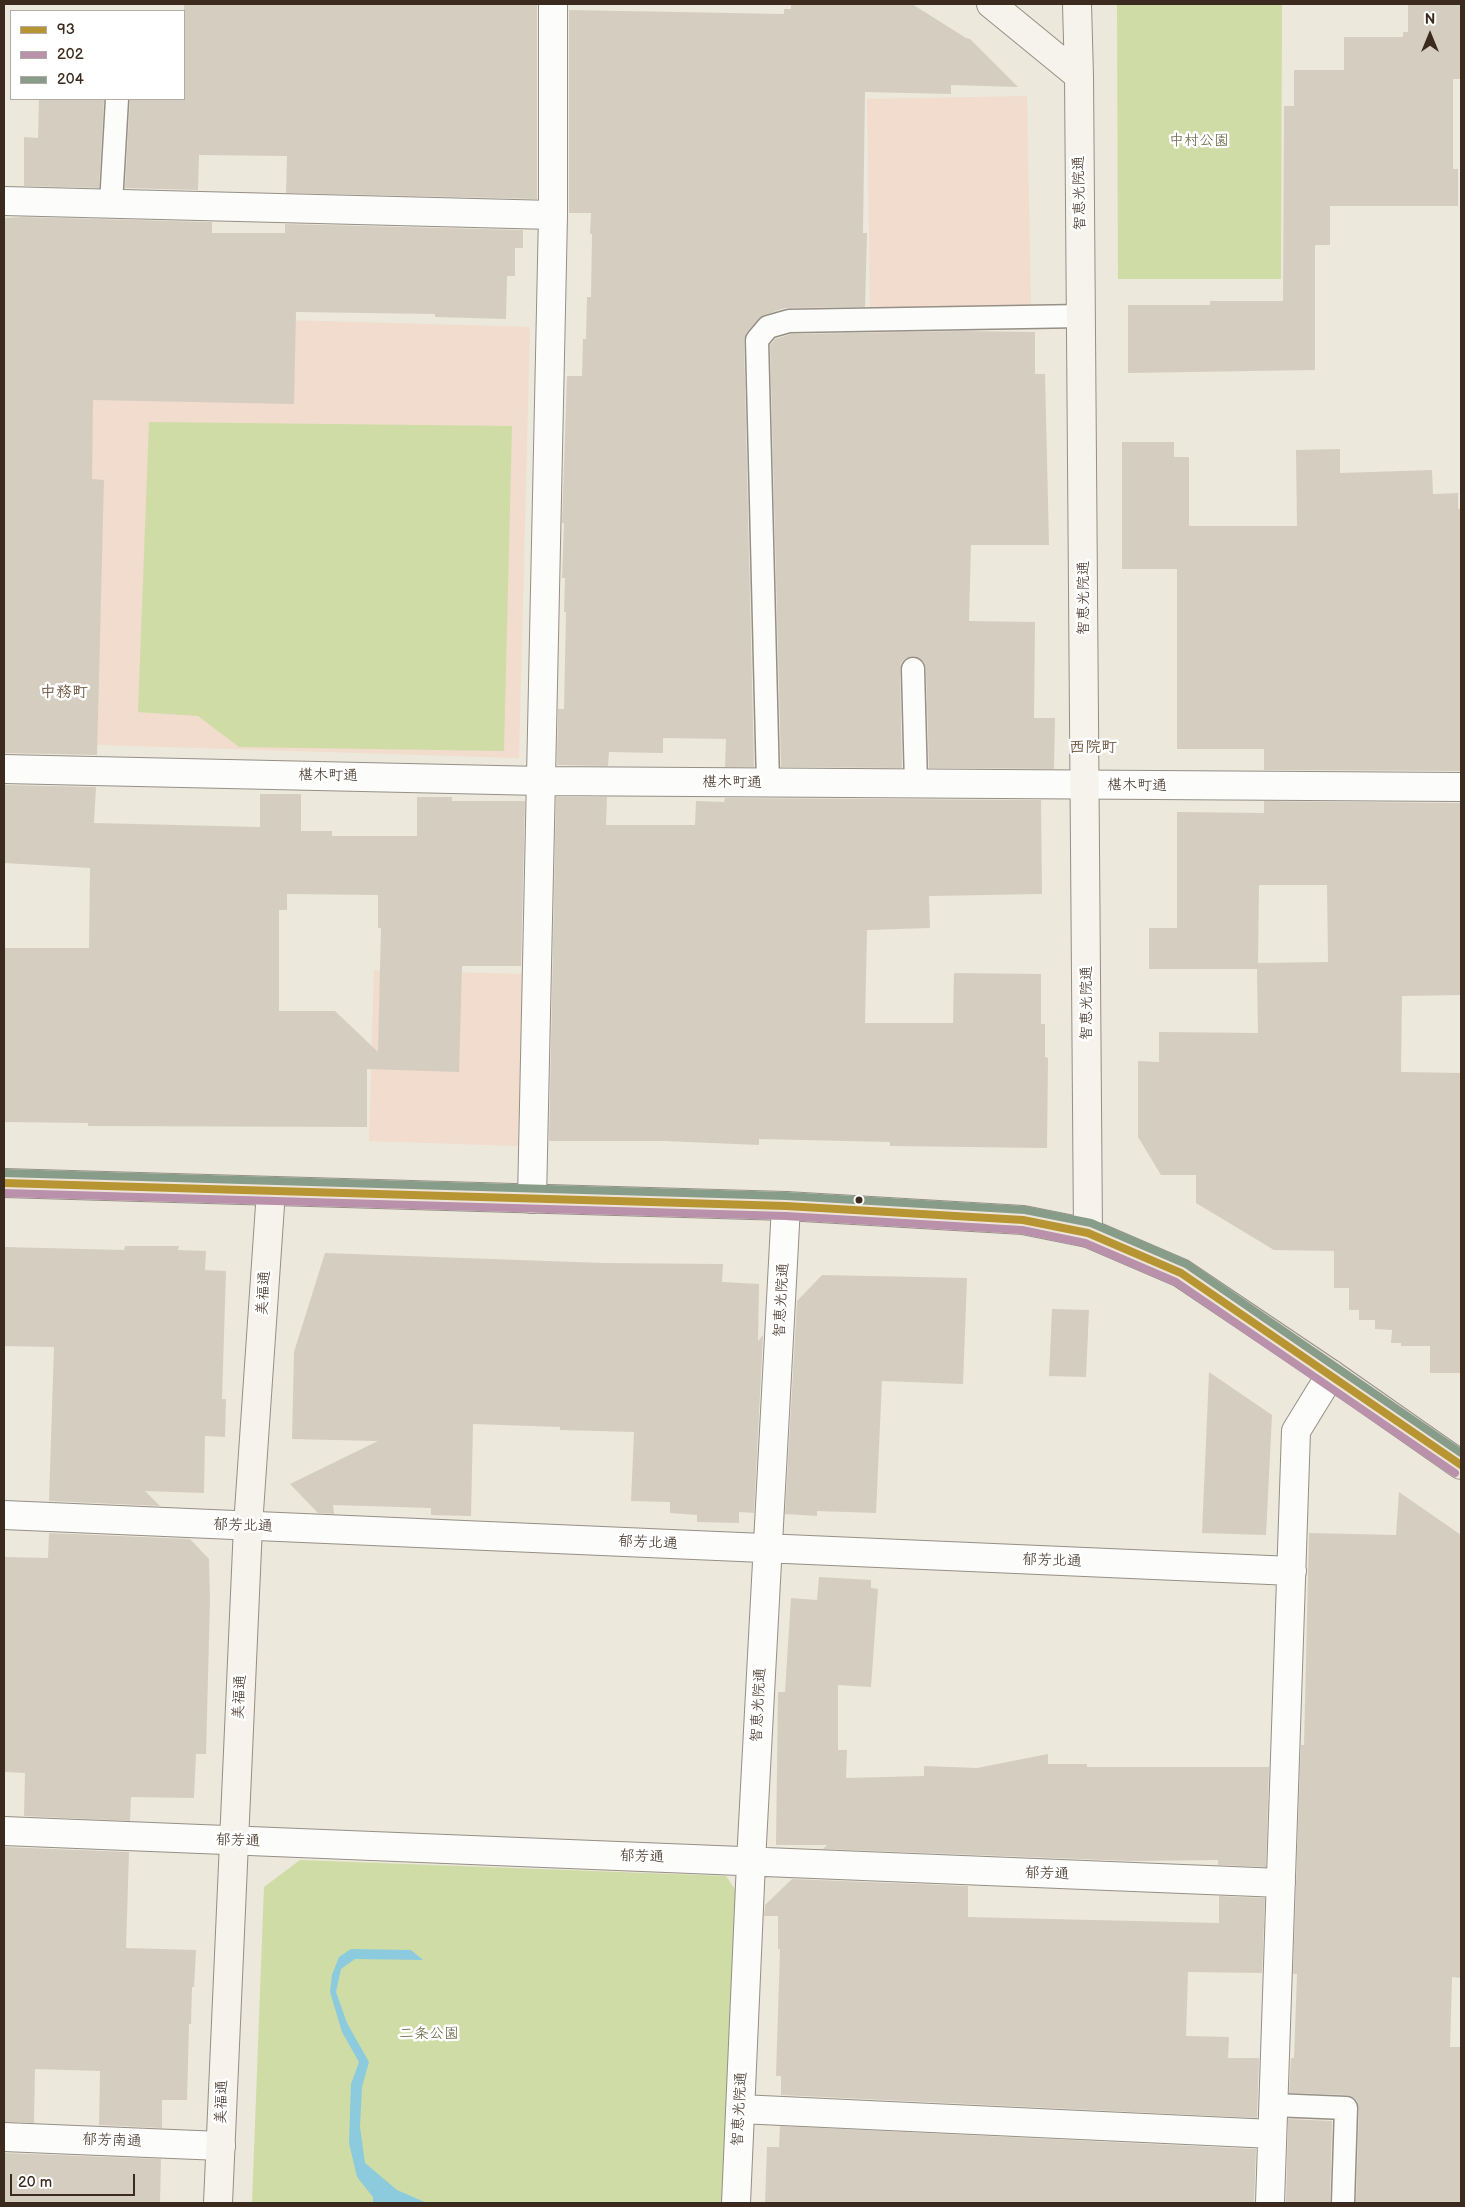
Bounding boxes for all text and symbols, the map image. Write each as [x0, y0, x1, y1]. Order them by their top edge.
legend [10, 10, 185, 100]
north arrow [1405, 10, 1455, 60]
text: N [1425, 11, 1435, 28]
text: 93 [57, 20, 75, 39]
text: 202 [57, 45, 84, 64]
text: 204 [57, 70, 84, 89]
park label: 中村公園 [1169, 132, 1229, 150]
street label: 智恵光院通 [1070, 155, 1090, 231]
street label: 智恵光院通 [1075, 561, 1093, 635]
district label: 中務町 [40, 683, 88, 703]
district label: 西院町 [1069, 738, 1117, 758]
street label: 椹木町通 [298, 766, 358, 786]
street label: 椹木町通 [702, 773, 762, 793]
street label: 椹木町通 [1107, 776, 1167, 796]
street label: 智恵光院通 [1078, 966, 1096, 1040]
unlabelled marker [854, 1195, 864, 1205]
street label: 智恵光院通 [771, 1262, 793, 1338]
street label: 美福通 [253, 1270, 275, 1316]
street label: 郁芳北通 [213, 1516, 273, 1536]
street label: 郁芳北通 [618, 1532, 678, 1554]
street label: 郁芳北通 [1022, 1551, 1082, 1571]
street label: 智恵光院通 [748, 1667, 770, 1743]
street label: 美福通 [230, 1674, 250, 1720]
street label: 郁芳通 [215, 1831, 261, 1851]
street label: 郁芳通 [619, 1847, 665, 1867]
street label: 郁芳通 [1024, 1864, 1070, 1884]
park label: 二条公園 [399, 2025, 459, 2043]
street label: 智恵光院通 [729, 2071, 751, 2147]
street label: 美福通 [212, 2079, 232, 2125]
street label: 郁芳南通 [82, 2131, 142, 2151]
scale bar [12, 2164, 138, 2196]
text: 20 m [18, 2173, 52, 2192]

